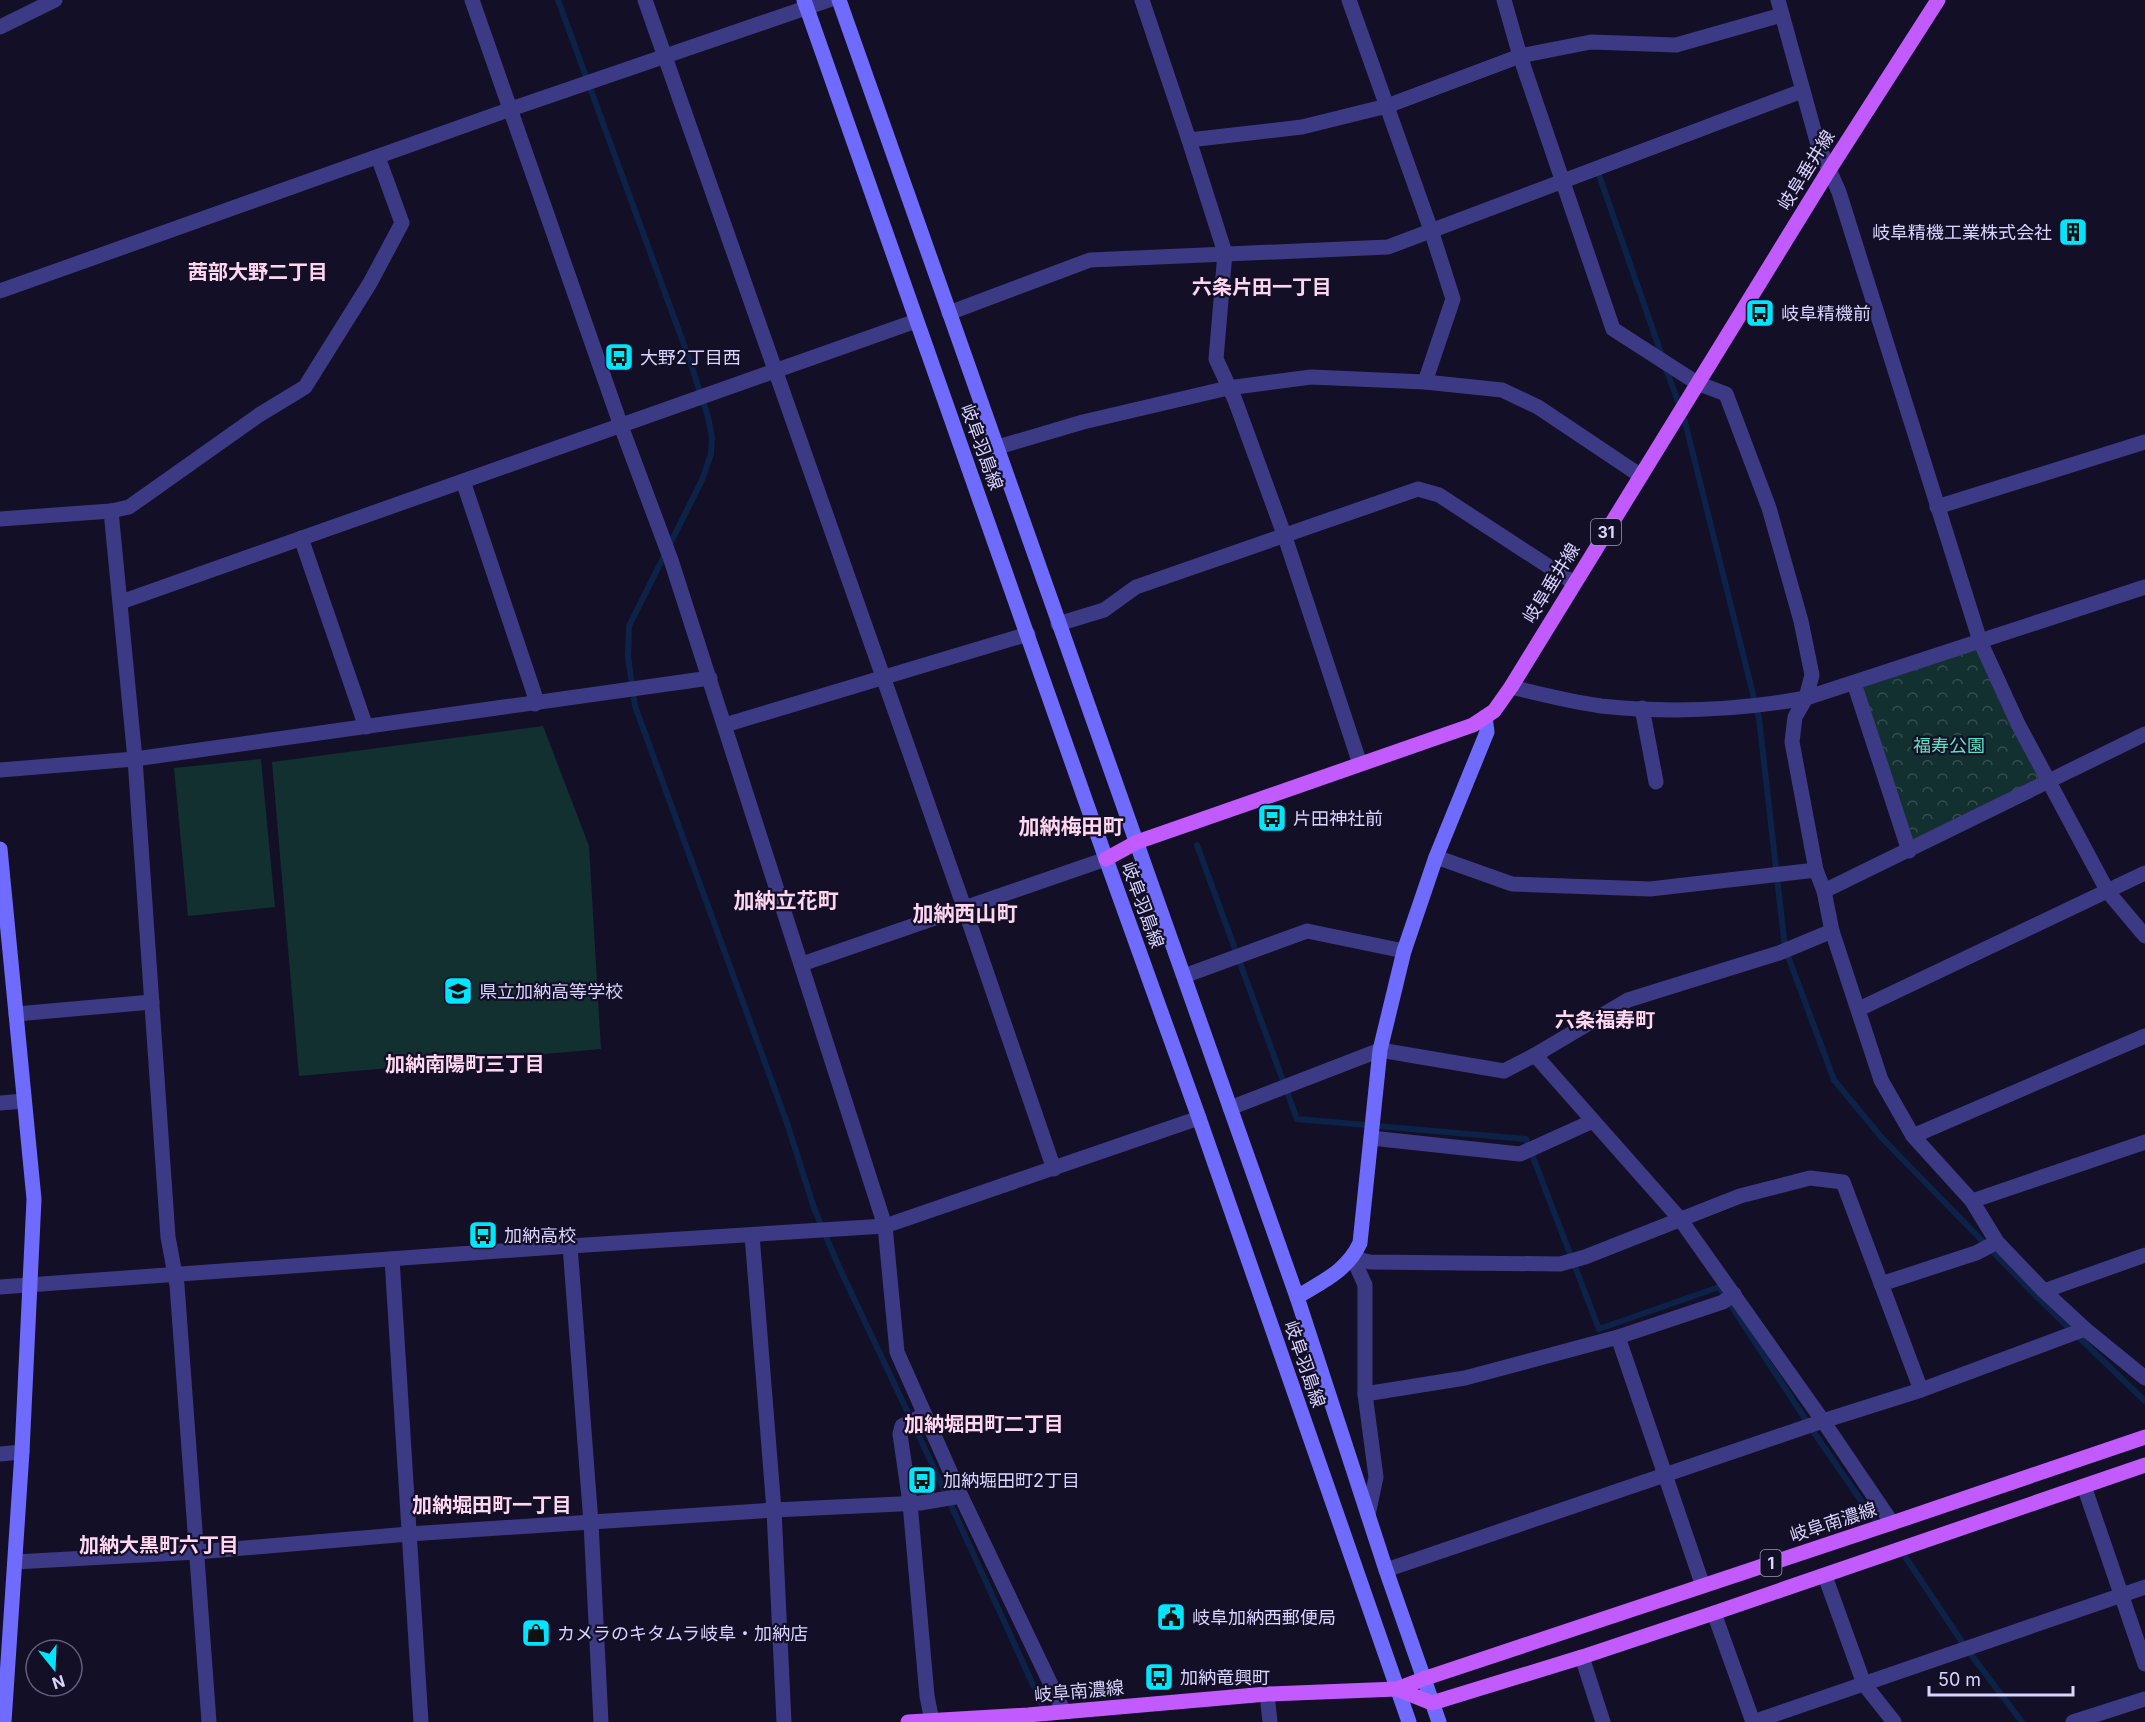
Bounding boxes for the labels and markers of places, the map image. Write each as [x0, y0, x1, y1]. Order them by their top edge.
building icon: 岐阜精機工業株式会社 [2057, 216, 2089, 248]
place label: 岐阜精機工業株式会社 [1872, 222, 2052, 243]
bus stop icon: 岐阜精機前 [1744, 297, 1776, 329]
place label: 岐阜精機前 [1781, 303, 1871, 324]
bus stop icon: 大野2丁目西 [603, 341, 635, 373]
place label: 大野2丁目西 [640, 347, 741, 368]
bus stop icon: 片田神社前 [1256, 802, 1288, 834]
place label: 片田神社前 [1293, 808, 1383, 829]
school or university icon: 県立加納高等学校 [442, 975, 474, 1007]
place label: 県立加納高等学校 [479, 981, 623, 1002]
bus stop icon: 加納高校 [467, 1219, 499, 1251]
place label: 加納高校 [504, 1225, 576, 1246]
bus stop icon: 加納堀田町2丁目 [906, 1464, 938, 1496]
place label: 加納堀田町2丁目 [943, 1470, 1080, 1491]
public building icon: 岐阜加納西郵便局 [1155, 1601, 1187, 1633]
place label: 岐阜加納西郵便局 [1192, 1607, 1336, 1628]
shop icon: カメラのキタムラ岐阜・加納店 [520, 1617, 552, 1649]
place label: カメラのキタムラ岐阜・加納店 [557, 1623, 808, 1644]
bus stop icon: 加納竜興町 [1143, 1661, 1175, 1693]
place label: 加納竜興町 [1180, 1667, 1270, 1688]

